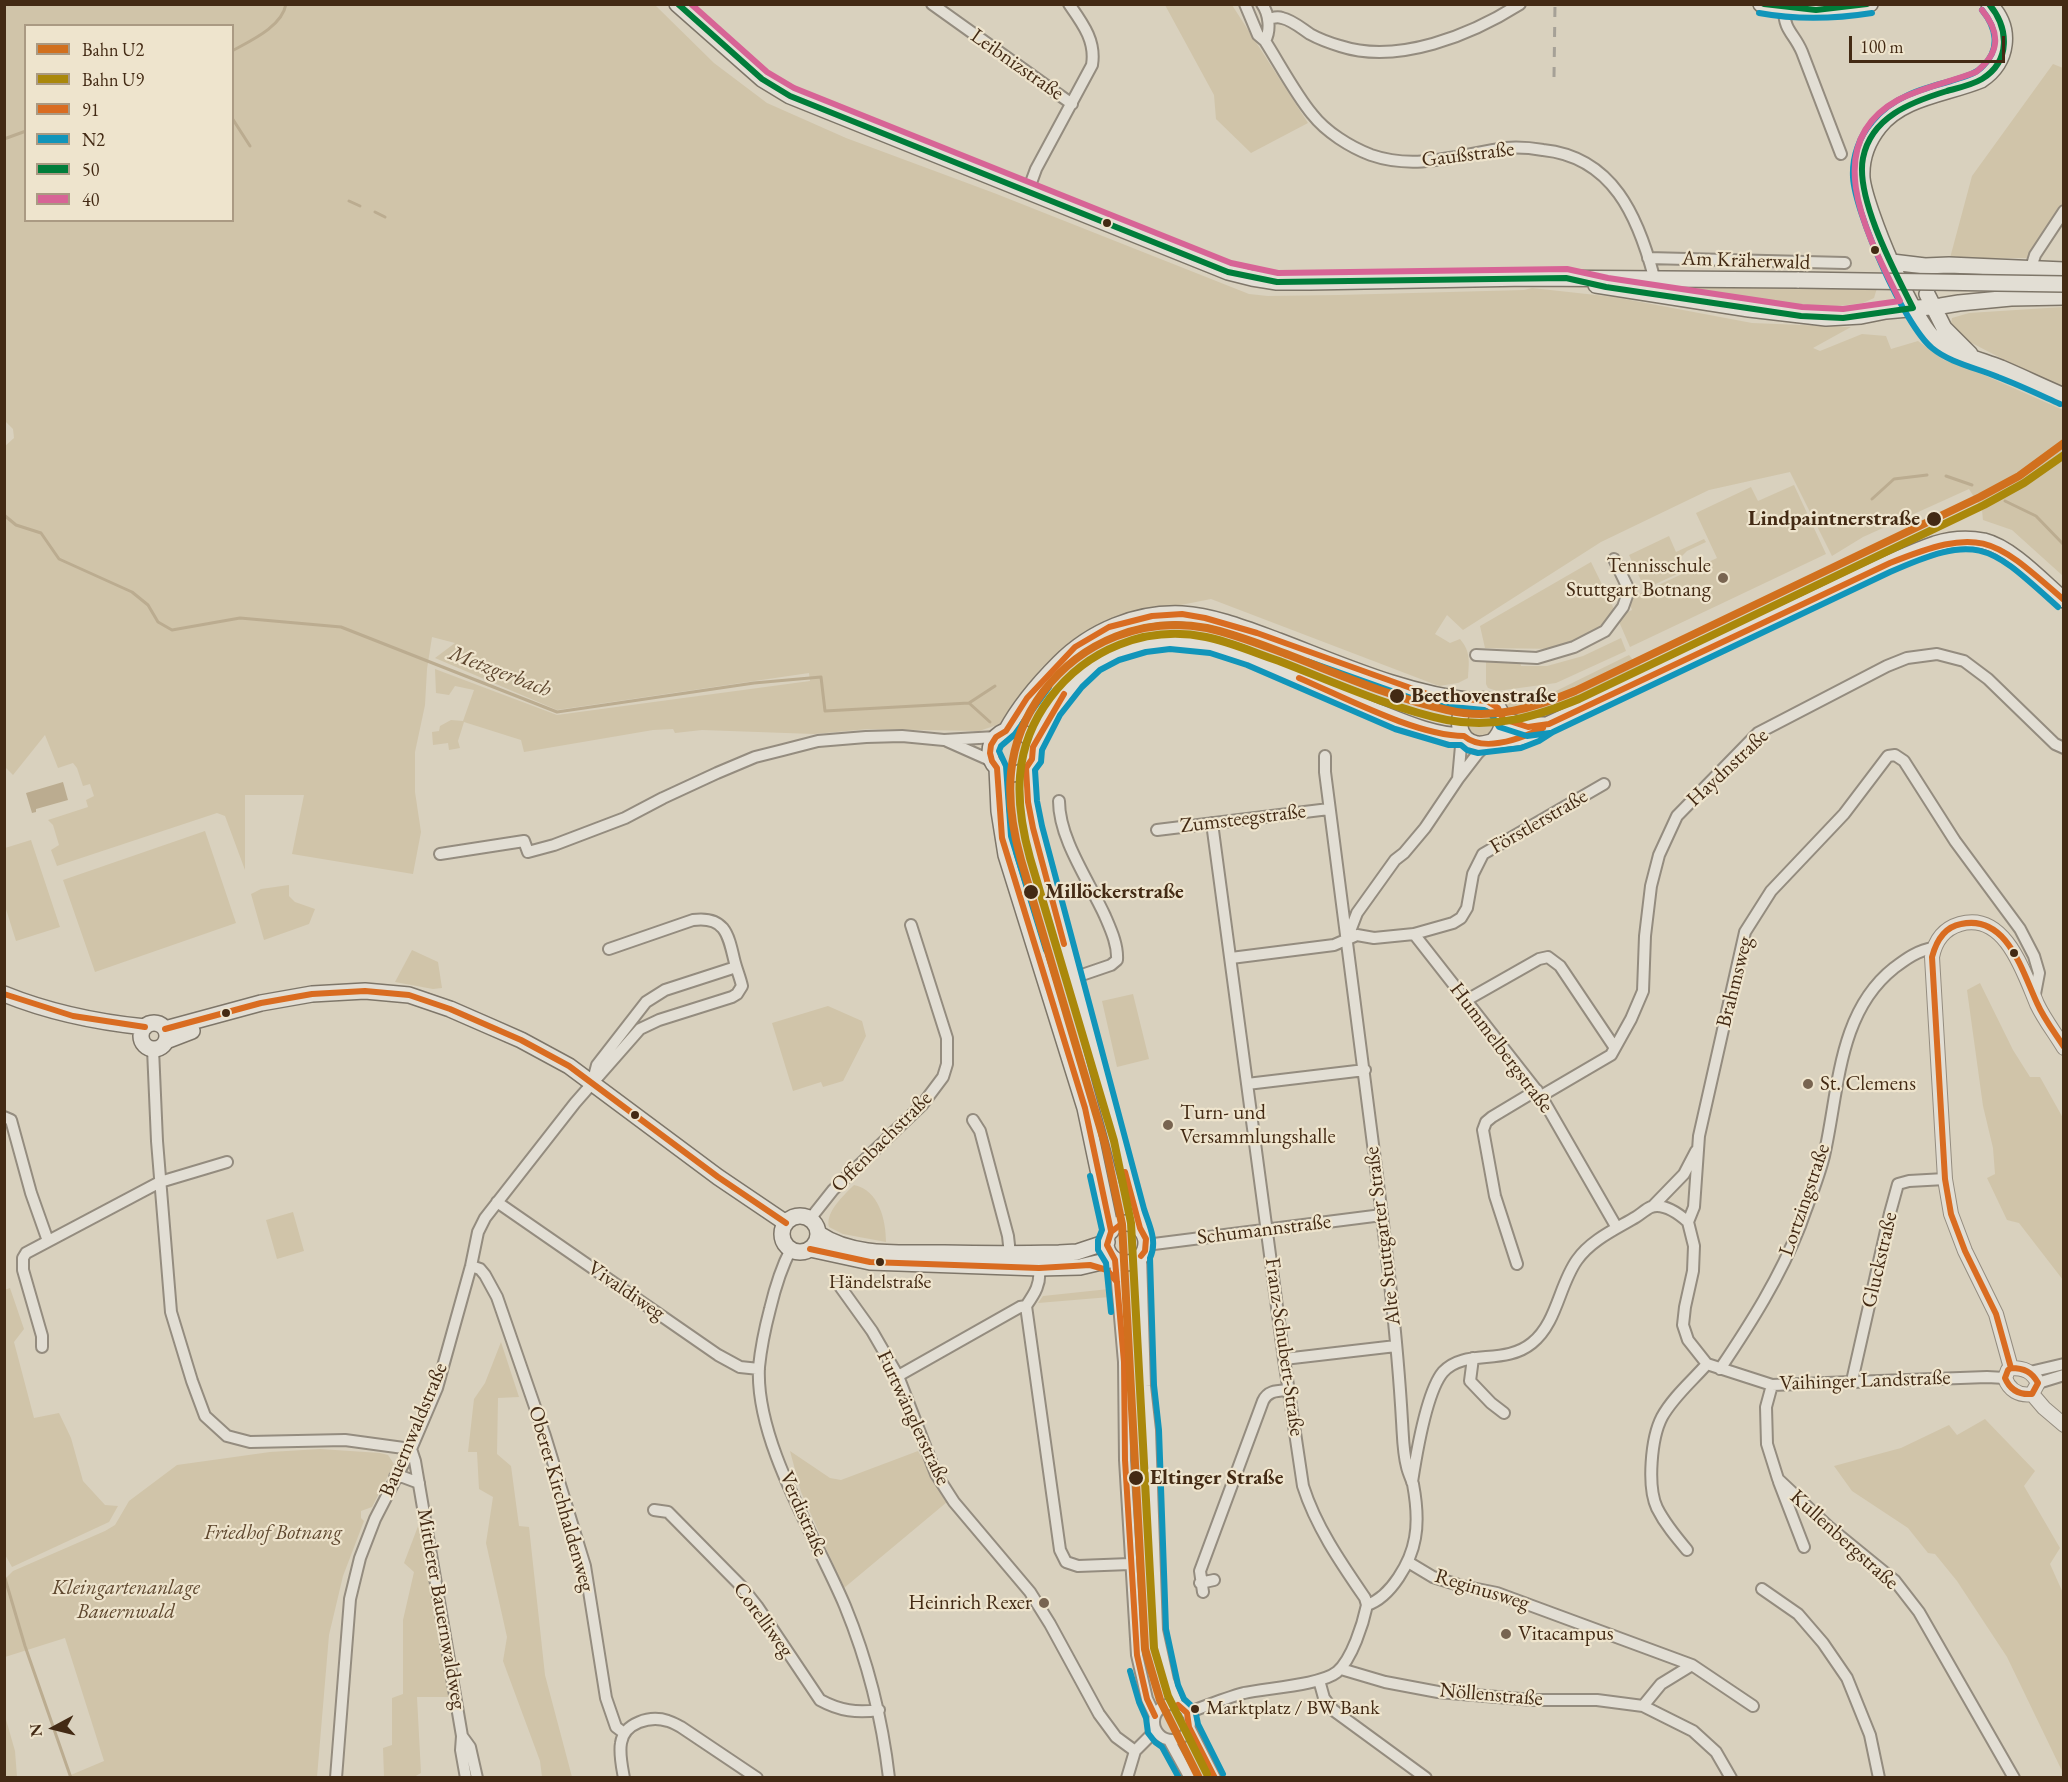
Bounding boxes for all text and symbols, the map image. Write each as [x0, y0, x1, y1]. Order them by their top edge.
legend [24, 24, 234, 222]
street label: Leibnizstraße [965, 24, 1069, 106]
scale bar [1852, 24, 2008, 62]
text: 100 m [1860, 35, 1904, 58]
text: Bahn U2 [82, 38, 144, 61]
text: Bahn U9 [82, 68, 144, 91]
text: 91 [82, 98, 99, 121]
text: N2 [82, 128, 105, 151]
street label: Gaußstraße [1420, 137, 1516, 173]
text: 50 [82, 158, 99, 181]
text: 40 [82, 188, 99, 211]
unlabelled marker [1101, 217, 1113, 229]
unlabelled marker [1869, 244, 1881, 256]
street label: Am Kräherwald [1681, 246, 1811, 276]
place label: Lindpaintnerstraße [1748, 506, 1920, 532]
marker: Lindpaintnerstraße [1925, 510, 1943, 528]
place label: Tennisschule Stuttgart Botnang [1566, 553, 1711, 603]
marker: Tennisschule Stuttgart Botnang [1716, 571, 1730, 585]
water label: Metzgerbach [445, 640, 555, 704]
place label: Beethovenstraße [1411, 683, 1556, 709]
marker: Beethovenstraße [1388, 687, 1406, 705]
street label: Haydnstraße [1682, 724, 1774, 812]
street label: Förstlerstraße [1486, 784, 1592, 860]
street label: Zumsteegstraße [1179, 799, 1307, 839]
place label: Millöckerstraße [1045, 879, 1184, 905]
marker: Millöckerstraße [1022, 883, 1040, 901]
street label: Brahmsweg [1712, 934, 1758, 1030]
unlabelled marker [2008, 947, 2020, 959]
street label: Hummelbergstraße [1444, 978, 1558, 1118]
unlabelled marker [220, 1007, 232, 1019]
place label: St. Clemens [1820, 1071, 1916, 1097]
marker: St. Clemens [1801, 1077, 1815, 1091]
street label: Offenbachstraße [826, 1086, 938, 1198]
place label: Turn- und Versammlungshalle [1180, 1100, 1336, 1150]
unlabelled marker [629, 1109, 641, 1121]
marker: Turn- und Versammlungshalle [1161, 1118, 1175, 1132]
street label: Lortzingstraße [1774, 1141, 1836, 1259]
street label: Alte Stuttgarter Straße [1360, 1145, 1406, 1327]
street label: Schumannstraße [1196, 1209, 1332, 1251]
street label: Gluckstraße [1857, 1210, 1903, 1310]
street label: Vivaldiweg [582, 1256, 670, 1326]
marker: Händelstraße [874, 1256, 886, 1268]
street label: Franz-Schubert-Straße [1259, 1256, 1309, 1438]
place label: Händelstraße [829, 1271, 931, 1295]
street label: Furtwänglerstraße [871, 1347, 955, 1489]
street label: Bauernwaldstraße [374, 1359, 454, 1501]
street label: Vaihinger Landstraße [1779, 1365, 1951, 1397]
street label: Oberer Kirchhaldenweg [522, 1403, 600, 1595]
place label: Eltinger Straße [1150, 1465, 1284, 1491]
street label: Verdistraße [773, 1468, 833, 1560]
marker: Eltinger Straße [1127, 1469, 1145, 1487]
street label: Kullenbergstraße [1785, 1485, 1903, 1595]
street label: Mittlerer Bauernwaldweg [411, 1506, 471, 1712]
park label: Friedhof Botnang [204, 1520, 342, 1546]
street label: Reginusweg [1432, 1564, 1532, 1616]
park label: Kleingartenanlage Bauernwald [52, 1575, 200, 1625]
street label: Corelliweg [727, 1577, 799, 1663]
place label: Heinrich Rexer [908, 1590, 1032, 1616]
marker: Heinrich Rexer [1037, 1596, 1051, 1610]
place label: Vitacampus [1518, 1621, 1614, 1647]
marker: Vitacampus [1499, 1627, 1513, 1641]
street label: Nöllenstraße [1438, 1678, 1544, 1712]
place label: Marktplatz / BW Bank [1206, 1697, 1380, 1721]
north arrow [24, 1698, 84, 1758]
marker: Marktplatz / BW Bank [1189, 1703, 1201, 1715]
text: N [24, 1723, 47, 1738]

